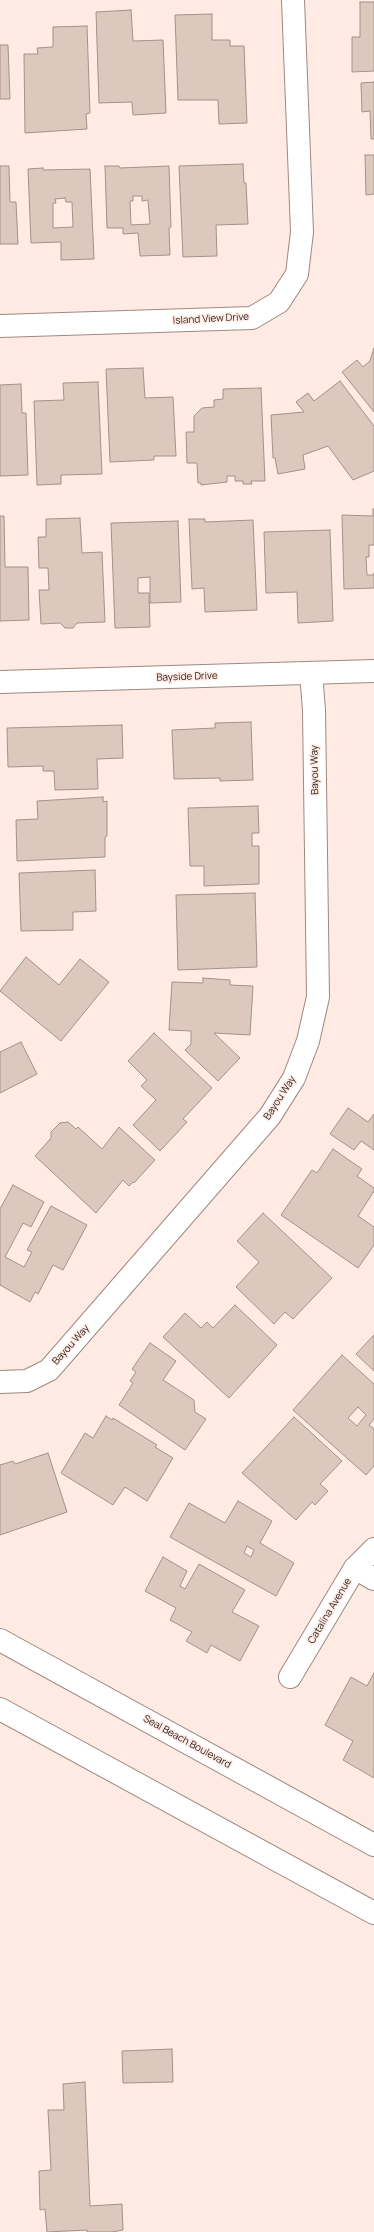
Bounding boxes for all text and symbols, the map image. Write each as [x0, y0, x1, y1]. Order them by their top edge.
street label: Island View Drive [173, 311, 249, 327]
street label: Bayside Drive [156, 670, 218, 684]
street label: Bayou Way [309, 745, 321, 795]
street label: Bayou Way [261, 1074, 299, 1122]
street label: Bayou Way [50, 1322, 92, 1368]
street label: Catalina Avenue [306, 1576, 354, 1646]
street label: Seal Beach Boulevard [141, 1713, 233, 1771]

